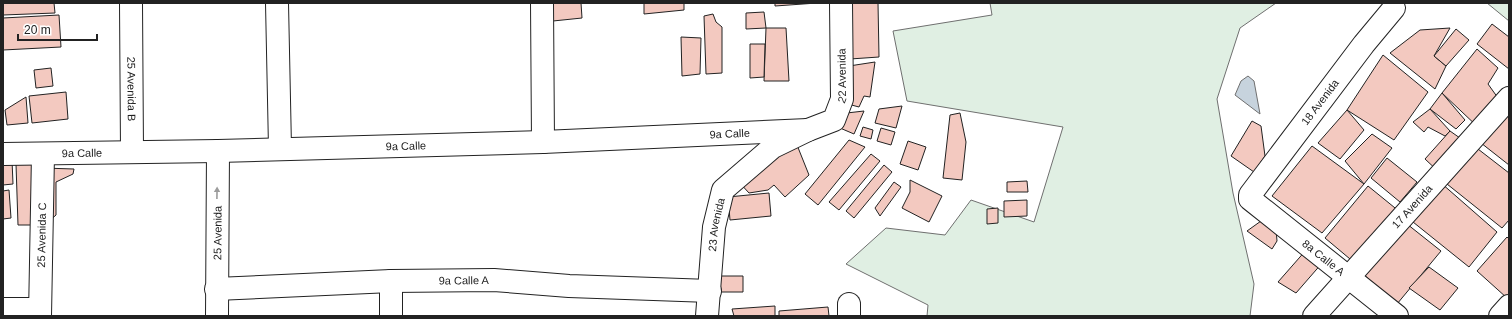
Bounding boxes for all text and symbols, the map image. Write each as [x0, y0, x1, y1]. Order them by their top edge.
scale bar [18, 16, 97, 42]
text: 20 m [24, 23, 51, 37]
street label: 22 Avenida [835, 47, 848, 105]
street label: 25 Avenida B [125, 57, 138, 121]
street label: 18 Avenida [1299, 76, 1342, 127]
street label: 9a Calle [709, 127, 750, 140]
street label: 9a Calle [386, 139, 426, 152]
street label: 9a Calle [62, 147, 102, 159]
street label: 17 Avenida [1389, 182, 1435, 231]
one-way arrow [214, 186, 220, 199]
street label: 23 Avenida [706, 196, 727, 252]
street label: 25 Avenida C [35, 202, 48, 268]
street label: 25 Avenida [211, 205, 224, 260]
street label: 8a Calle A [1300, 237, 1347, 278]
street label: 9a Calle A [439, 274, 490, 287]

